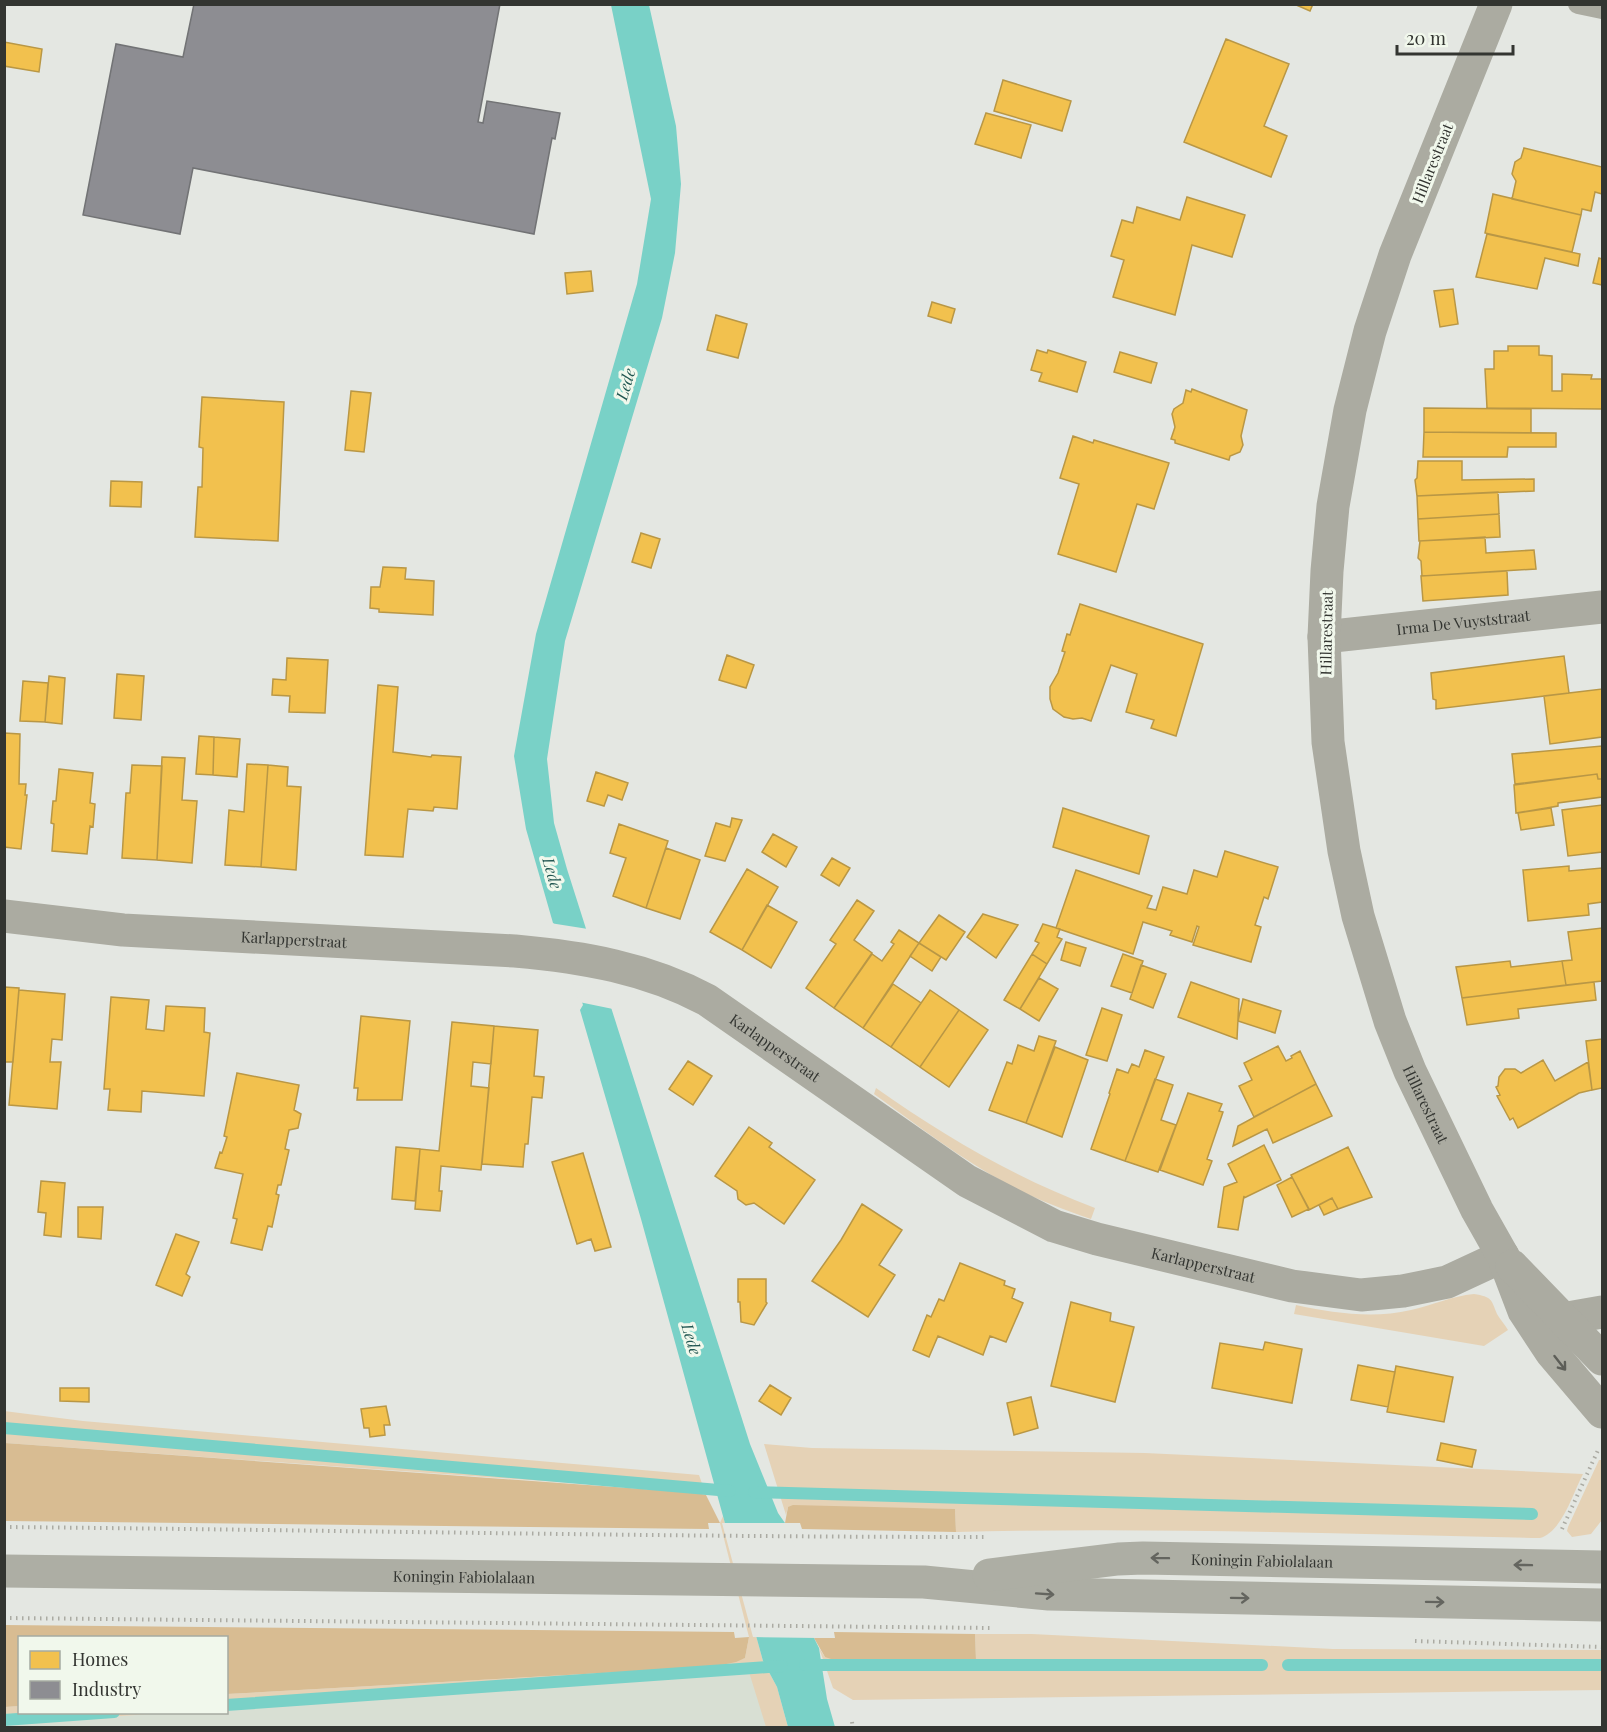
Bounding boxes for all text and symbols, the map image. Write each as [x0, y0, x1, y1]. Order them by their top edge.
scale bar [1397, 18, 1512, 56]
text: 20 m [1406, 26, 1446, 50]
street label: Hillarestraat [1407, 119, 1457, 206]
water label: Lede [610, 366, 640, 403]
street label: Hillarestraat [1315, 590, 1337, 676]
street label: Irma De Vuyststraat [1395, 605, 1532, 639]
water label: Lede [538, 854, 568, 891]
street label: Karlapperstraat [240, 926, 348, 952]
street label: Karlapperstraat [726, 1009, 825, 1086]
street label: Hillarestraat [1399, 1062, 1454, 1147]
street label: Karlapperstraat [1149, 1242, 1258, 1287]
water label: Lede [677, 1320, 707, 1357]
one-way arrow [1553, 1354, 1566, 1370]
street label: Koningin Fabiolalaan [1191, 1549, 1333, 1572]
one-way arrow [1151, 1553, 1171, 1564]
one-way arrow [1514, 1560, 1534, 1571]
street label: Koningin Fabiolalaan [393, 1566, 535, 1587]
one-way arrow [1035, 1589, 1055, 1600]
one-way arrow [1230, 1592, 1250, 1604]
one-way arrow [1425, 1596, 1445, 1608]
legend [18, 1636, 228, 1714]
text: Homes [72, 1647, 128, 1671]
text: Industry [72, 1677, 141, 1701]

